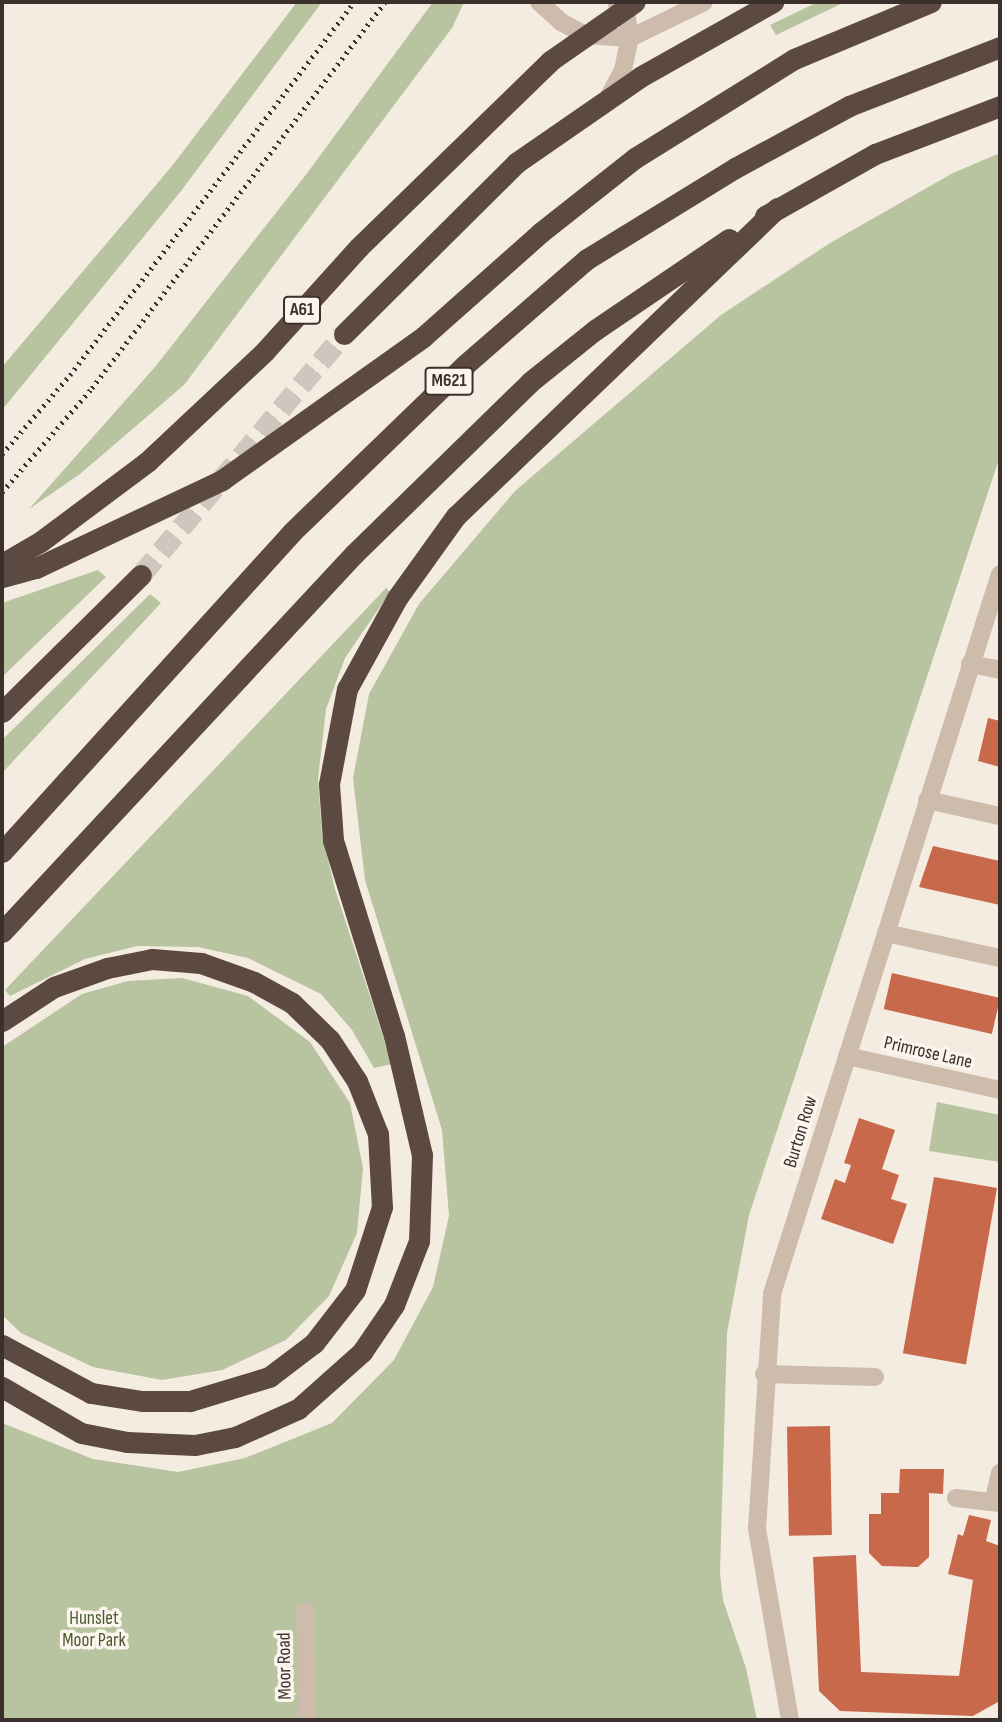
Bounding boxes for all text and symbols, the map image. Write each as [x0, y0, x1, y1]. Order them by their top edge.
road number: A61 [283, 296, 321, 324]
road number: M621 [424, 366, 474, 396]
street label: Primrose Lane [882, 1032, 974, 1074]
street label: Burton Row [779, 1093, 823, 1171]
park label: Hunslet Moor Park [62, 1608, 126, 1652]
street label: Moor Road [273, 1632, 297, 1700]

